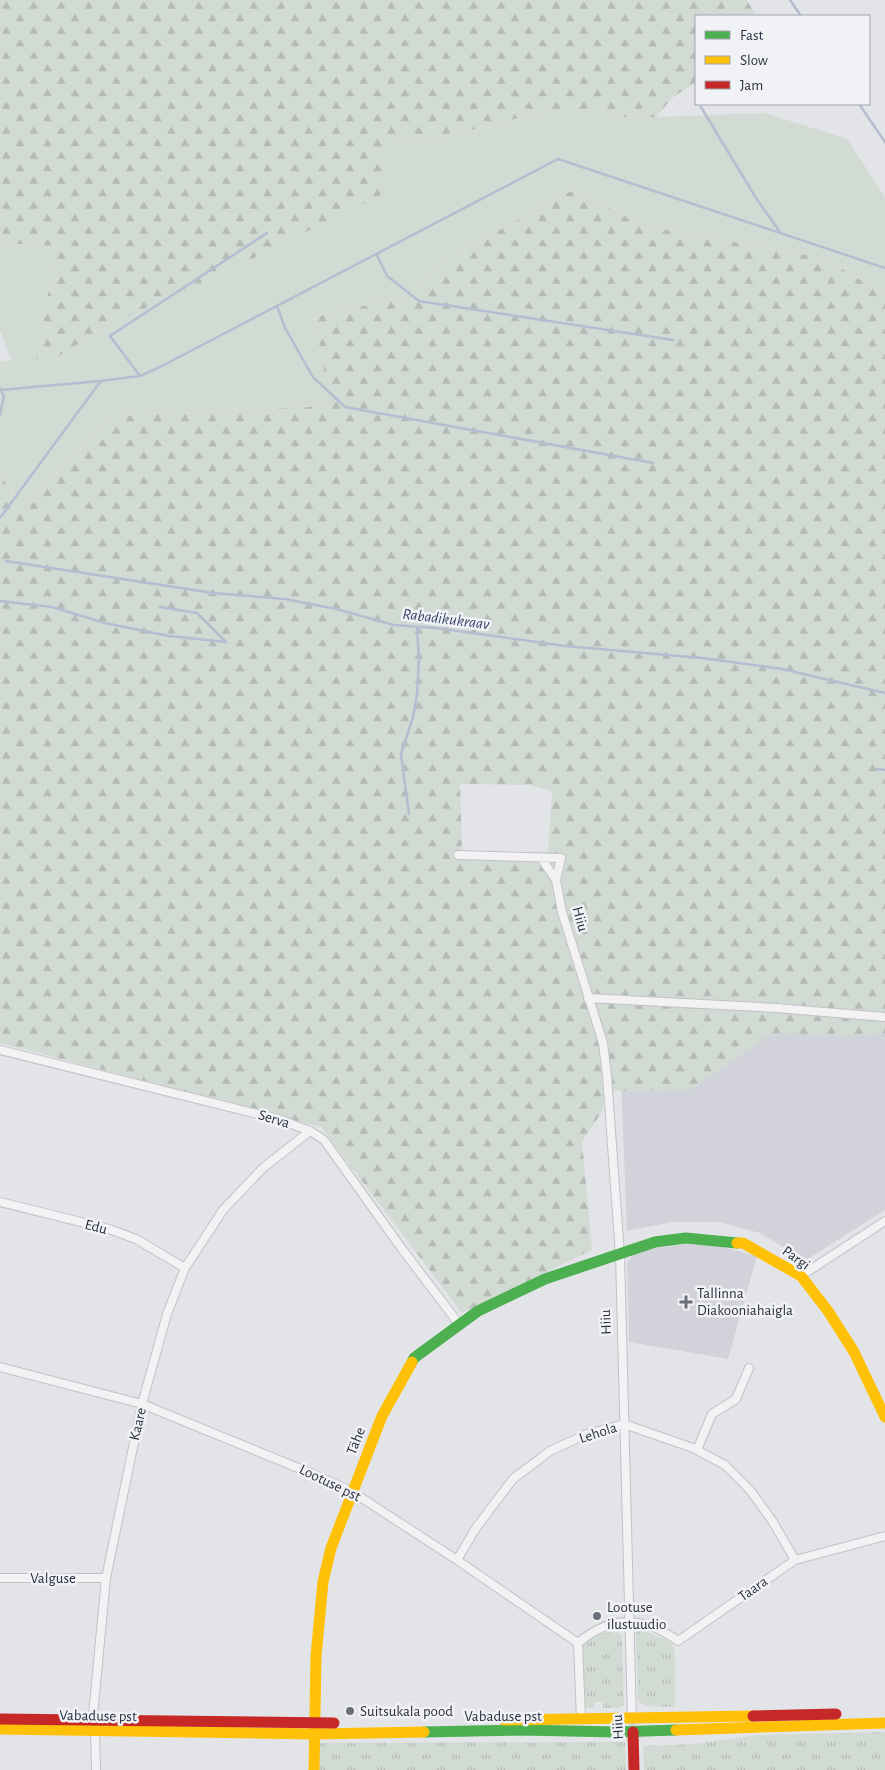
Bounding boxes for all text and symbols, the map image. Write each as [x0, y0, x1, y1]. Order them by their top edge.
legend [695, 15, 870, 105]
text: Fast [740, 28, 764, 43]
text: Slow [740, 53, 768, 68]
text: Jam [740, 78, 763, 93]
water label: Rabadikukraav [402, 606, 491, 632]
street label: Hiiu [569, 905, 591, 933]
street label: Serva [257, 1107, 291, 1131]
street label: Edu [83, 1217, 109, 1237]
street label: Pargi [779, 1243, 813, 1273]
place label: Tallinna Diakooniahaigla [697, 1286, 793, 1318]
marker: Tallinna Diakooniahaigla [679, 1295, 693, 1309]
street label: Hiiu [598, 1309, 614, 1335]
street label: Kaare [127, 1406, 149, 1442]
street label: Lehola [577, 1420, 619, 1446]
street label: Tähe [344, 1425, 368, 1457]
street label: Lootuse pst [297, 1462, 363, 1504]
street label: Valguse [30, 1571, 76, 1586]
street label: Taara [736, 1574, 770, 1604]
place label: Lootuse ilustuudio [607, 1600, 666, 1632]
marker: Lootuse ilustuudio [591, 1610, 603, 1622]
place label: Suitsukala pood [360, 1704, 453, 1719]
marker: Suitsukala pood [344, 1705, 356, 1717]
street label: Vabaduse pst [59, 1708, 137, 1724]
street label: Vabaduse pst [464, 1709, 542, 1724]
street label: Hiiu [610, 1714, 626, 1740]

